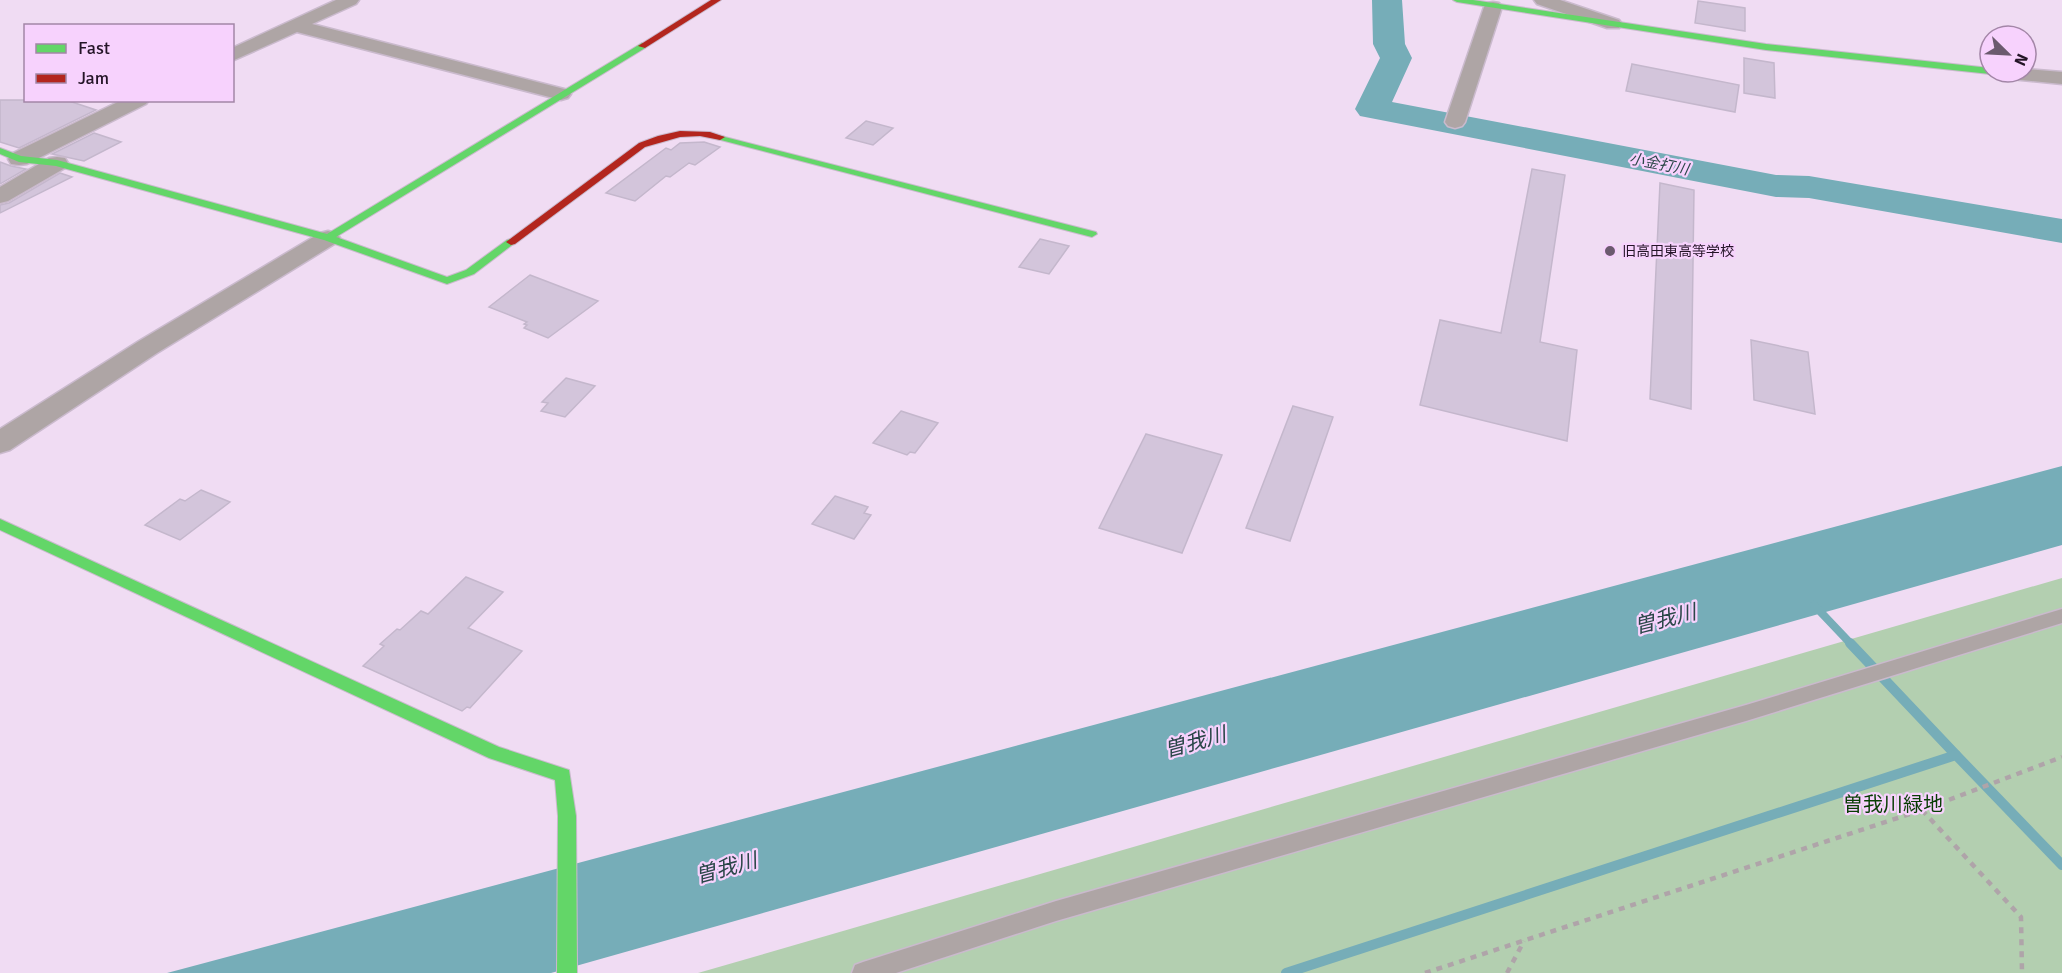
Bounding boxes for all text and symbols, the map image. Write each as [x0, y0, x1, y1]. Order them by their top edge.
legend [24, 24, 234, 102]
north arrow [1978, 24, 2038, 84]
text: Fast [78, 37, 110, 59]
text: N [2009, 51, 2032, 69]
text: Jam [78, 67, 109, 89]
water label: 小金打川 [1628, 149, 1692, 179]
place label: 旧高田東高等学校 [1622, 243, 1734, 260]
marker: 旧高田東高等学校 [1603, 244, 1617, 258]
water label: 曽我川 [1631, 598, 1701, 639]
water label: 曽我川 [1161, 721, 1231, 763]
park label: 曽我川緑地 [1843, 792, 1943, 817]
water label: 曽我川 [692, 847, 762, 889]

